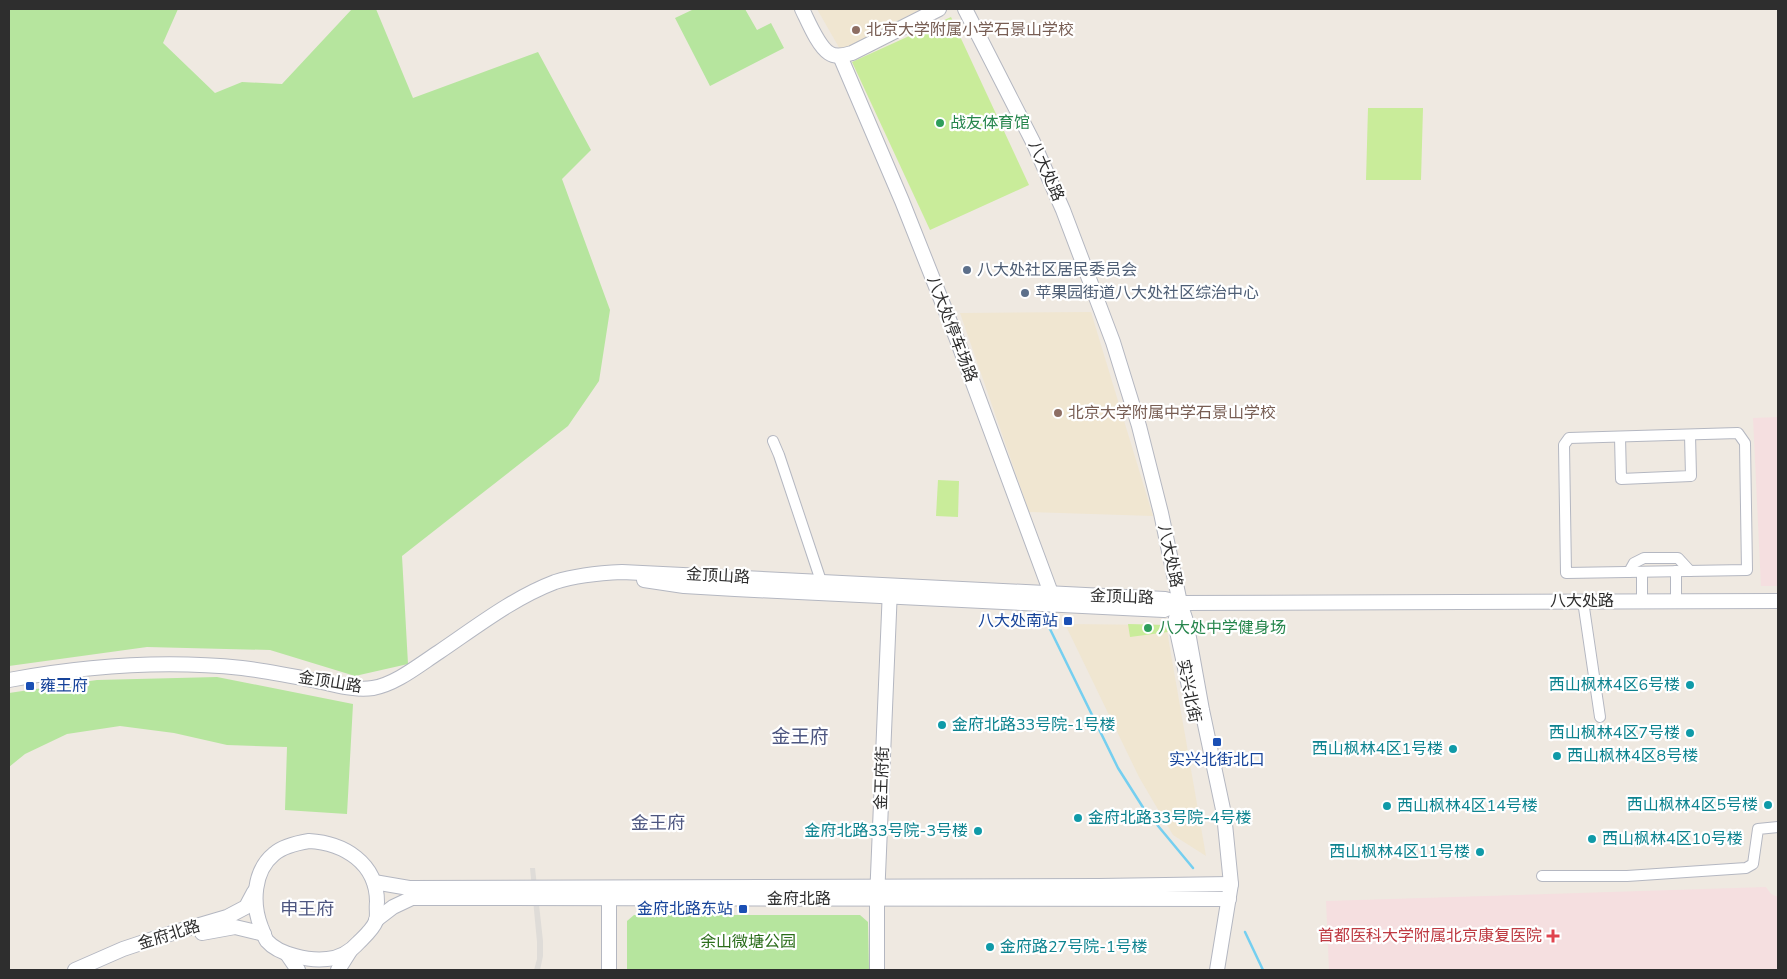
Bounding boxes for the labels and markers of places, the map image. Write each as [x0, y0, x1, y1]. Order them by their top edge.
place label: 北京大学附属小学石景山学校 [866, 19, 1074, 41]
marker: 北京大学附属小学石景山学校 [850, 24, 862, 36]
place label: 战友体育馆 [950, 112, 1030, 134]
marker: 战友体育馆 [934, 117, 946, 129]
place label: 八大处社区居民委员会 [977, 259, 1137, 281]
marker: 八大处社区居民委员会 [961, 264, 973, 276]
place label: 苹果园街道八大处社区综治中心 [1035, 282, 1259, 304]
marker: 苹果园街道八大处社区综治中心 [1019, 287, 1031, 299]
place label: 北京大学附属中学石景山学校 [1068, 402, 1276, 424]
marker: 北京大学附属中学石景山学校 [1052, 407, 1064, 419]
place label: 八大处南站 [978, 610, 1058, 632]
marker: 八大处南站 [1062, 615, 1074, 627]
place label: 八大处中学健身场 [1158, 617, 1286, 639]
marker: 八大处中学健身场 [1142, 622, 1154, 634]
place label: 西山枫林4区6号楼 [1549, 674, 1680, 696]
place label: 雍王府 [40, 675, 88, 697]
marker: 西山枫林4区6号楼 [1684, 679, 1696, 691]
marker: 雍王府 [24, 680, 36, 692]
place label: 金府北路33号院-1号楼 [952, 714, 1116, 736]
marker: 金府北路33号院-1号楼 [936, 719, 948, 731]
place label: 西山枫林4区7号楼 [1549, 722, 1680, 744]
marker: 西山枫林4区7号楼 [1684, 727, 1696, 739]
marker: 实兴北街北口 [1211, 736, 1223, 748]
place label: 西山枫林4区1号楼 [1312, 738, 1443, 760]
marker: 西山枫林4区1号楼 [1447, 743, 1459, 755]
place label: 西山枫林4区8号楼 [1567, 745, 1698, 767]
place label: 实兴北街北口 [1169, 749, 1265, 771]
marker: 西山枫林4区8号楼 [1551, 750, 1563, 762]
place label: 西山枫林4区5号楼 [1627, 794, 1758, 816]
place label: 西山枫林4区14号楼 [1397, 795, 1538, 817]
marker: 西山枫林4区5号楼 [1762, 799, 1774, 811]
marker: 西山枫林4区14号楼 [1381, 800, 1393, 812]
place label: 金府北路33号院-4号楼 [1088, 807, 1252, 829]
marker: 金府北路33号院-4号楼 [1072, 812, 1084, 824]
place label: 金府北路33号院-3号楼 [804, 820, 968, 842]
marker: 金府北路33号院-3号楼 [972, 825, 984, 837]
place label: 西山枫林4区10号楼 [1602, 828, 1743, 850]
marker: 西山枫林4区10号楼 [1586, 833, 1598, 845]
place label: 西山枫林4区11号楼 [1329, 841, 1470, 863]
marker: 西山枫林4区11号楼 [1474, 846, 1486, 858]
place label: 金府北路东站 [637, 898, 733, 920]
marker: 金府北路东站 [737, 903, 749, 915]
place label: 首都医科大学附属北京康复医院 [1318, 925, 1542, 947]
marker: 首都医科大学附属北京康复医院 [1546, 929, 1560, 943]
place label: 金府路27号院-1号楼 [1000, 936, 1148, 958]
marker: 金府路27号院-1号楼 [984, 941, 996, 953]

